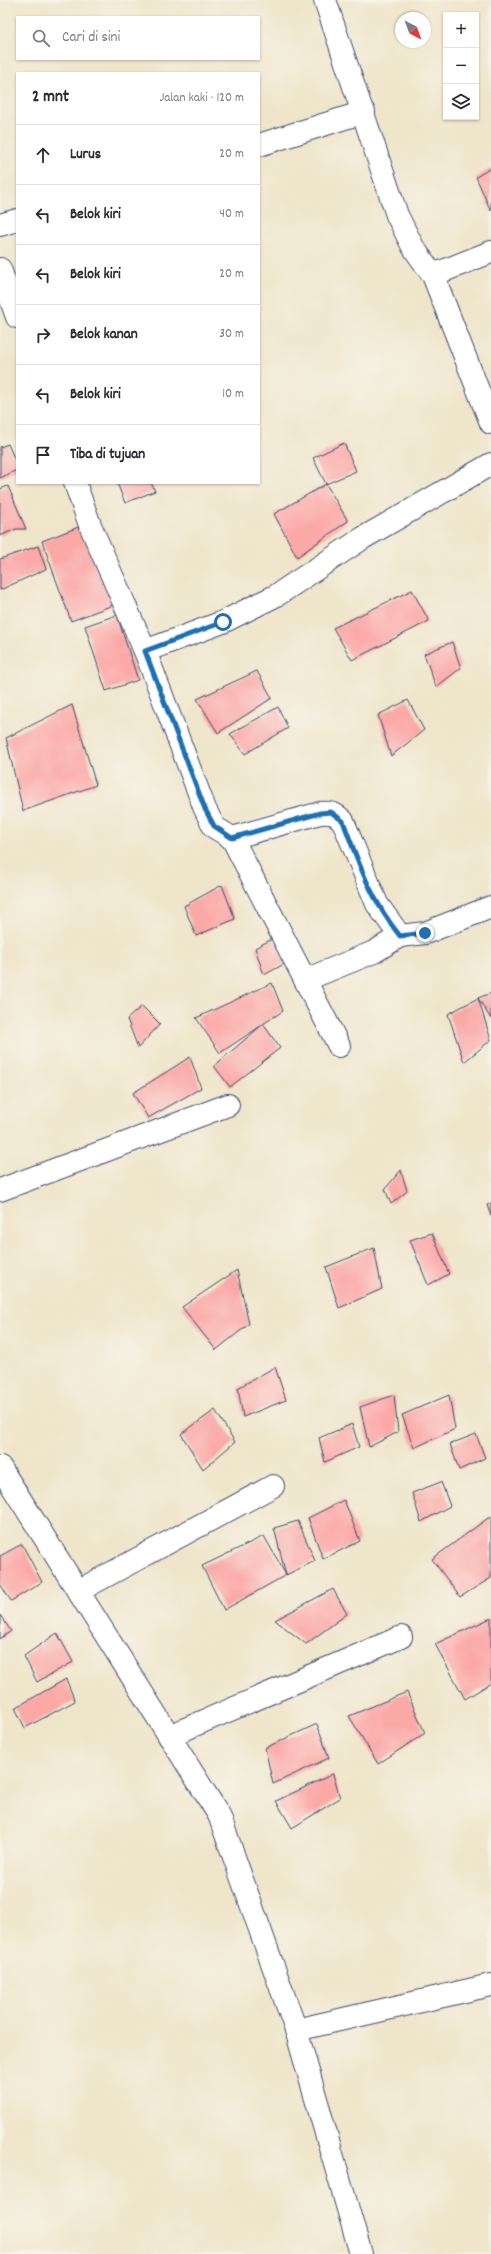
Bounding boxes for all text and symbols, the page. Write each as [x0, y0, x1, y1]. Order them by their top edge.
north arrow [395, 12, 431, 48]
map controls [443, 12, 479, 120]
button: + [443, 12, 479, 48]
search box [16, 16, 260, 60]
icon: search [30, 27, 52, 49]
text: Cari di sini [62, 27, 120, 49]
button: − [443, 48, 479, 84]
button: layers [443, 84, 479, 120]
text: 2 mnt [32, 86, 69, 110]
text: Jalan kaki · 120 m [159, 89, 244, 108]
icon: ahead [32, 144, 54, 166]
text: Lurus [70, 144, 101, 166]
text: 20 m [219, 145, 244, 164]
icon: left [32, 204, 54, 226]
text: Belok kiri [70, 204, 121, 226]
text: 40 m [220, 205, 244, 224]
icon: left [32, 264, 54, 286]
text: Belok kiri [70, 264, 121, 286]
text: 20 m [219, 265, 244, 284]
icon: right [32, 324, 54, 346]
text: Belok kanan [70, 324, 138, 346]
text: 30 m [219, 325, 244, 344]
icon: left [32, 384, 54, 406]
text: Belok kiri [70, 384, 121, 406]
text: 10 m [222, 385, 244, 404]
icon: arrive [32, 444, 54, 466]
text: Tiba di tujuan [70, 444, 145, 466]
route start [214, 613, 232, 631]
route end [416, 924, 434, 942]

